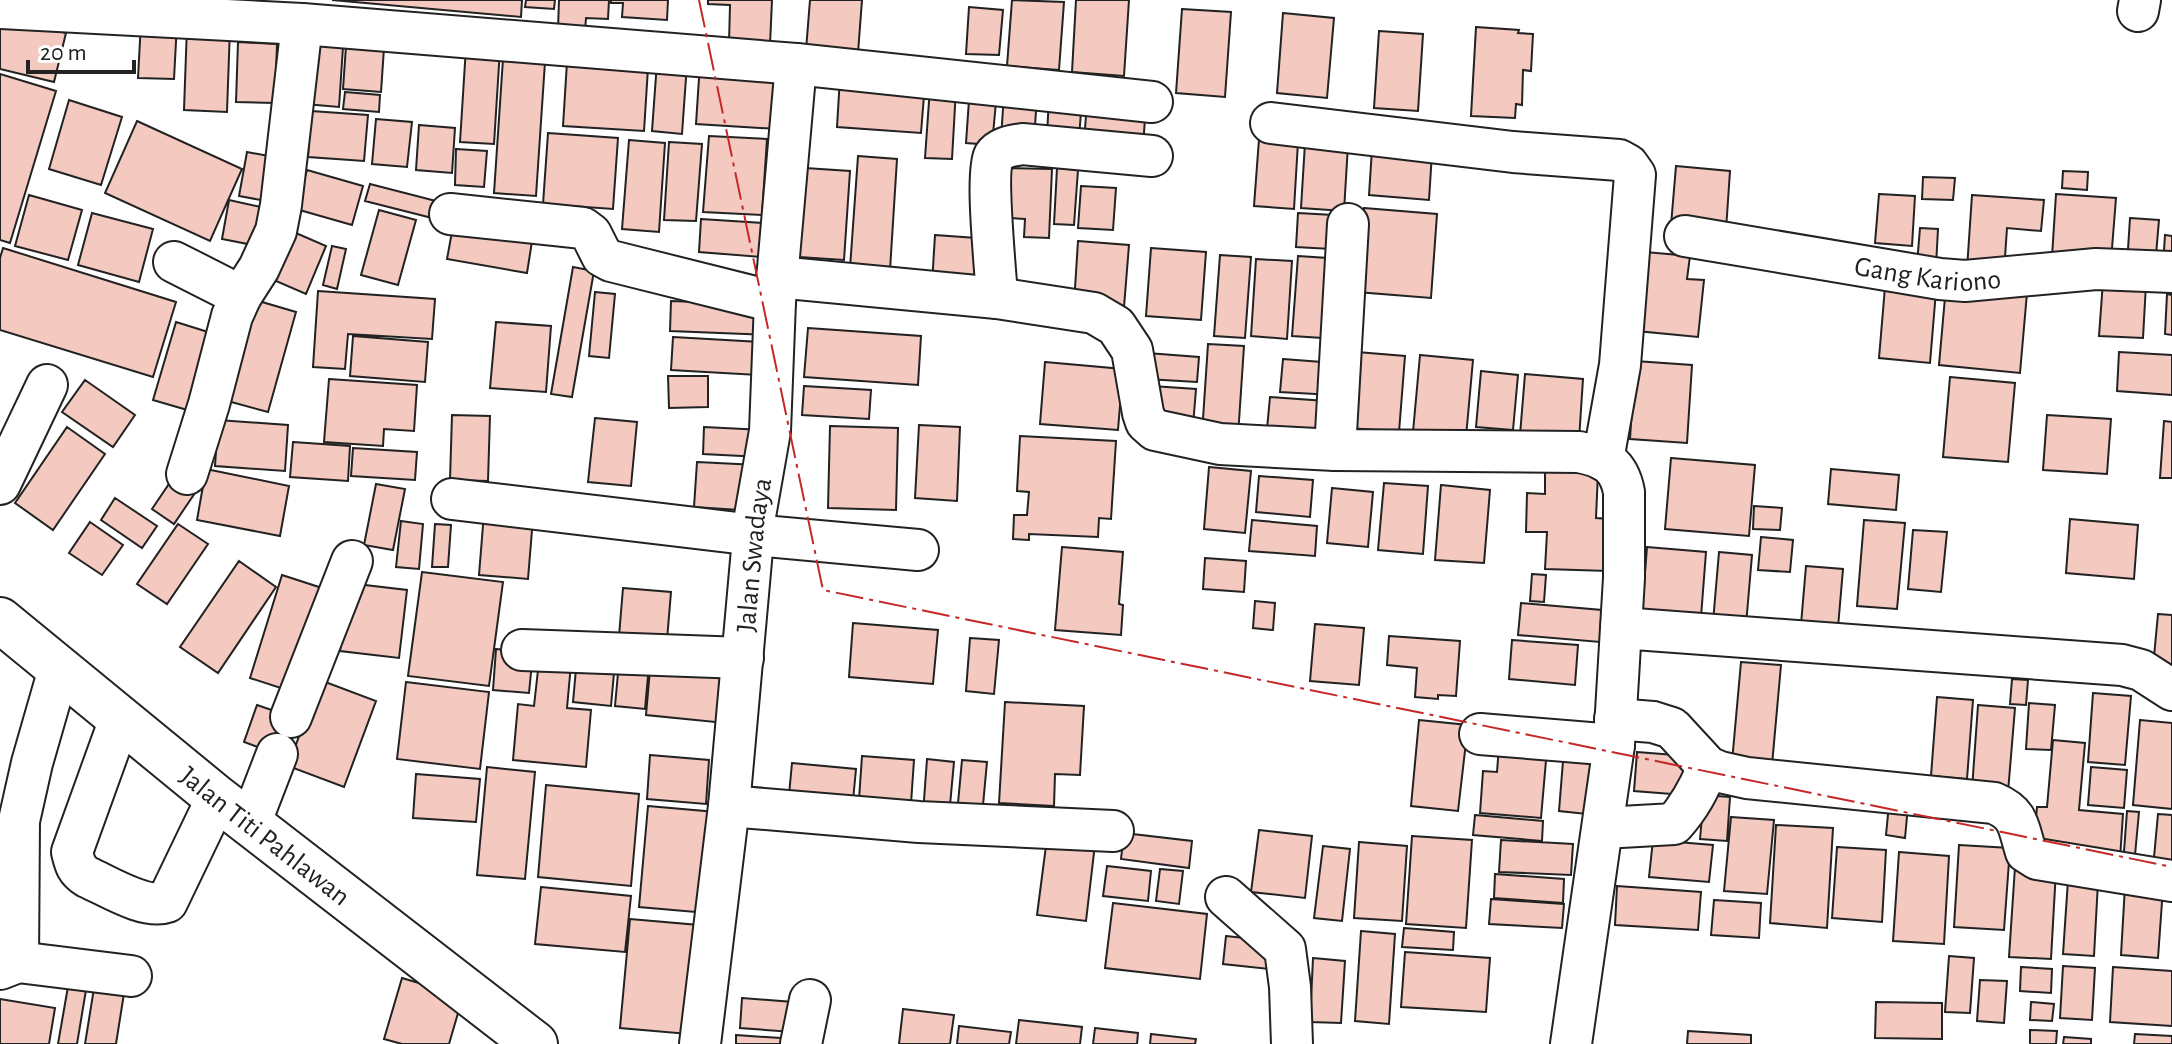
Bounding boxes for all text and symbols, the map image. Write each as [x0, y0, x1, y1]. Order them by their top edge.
scale bar [28, 24, 134, 74]
text: 20 m [40, 41, 87, 65]
street label: Gang Kariono [1852, 253, 2002, 297]
street label: Jalan Swadaya [733, 476, 777, 634]
street label: Jalan Titi Pahlawan [174, 762, 355, 912]

